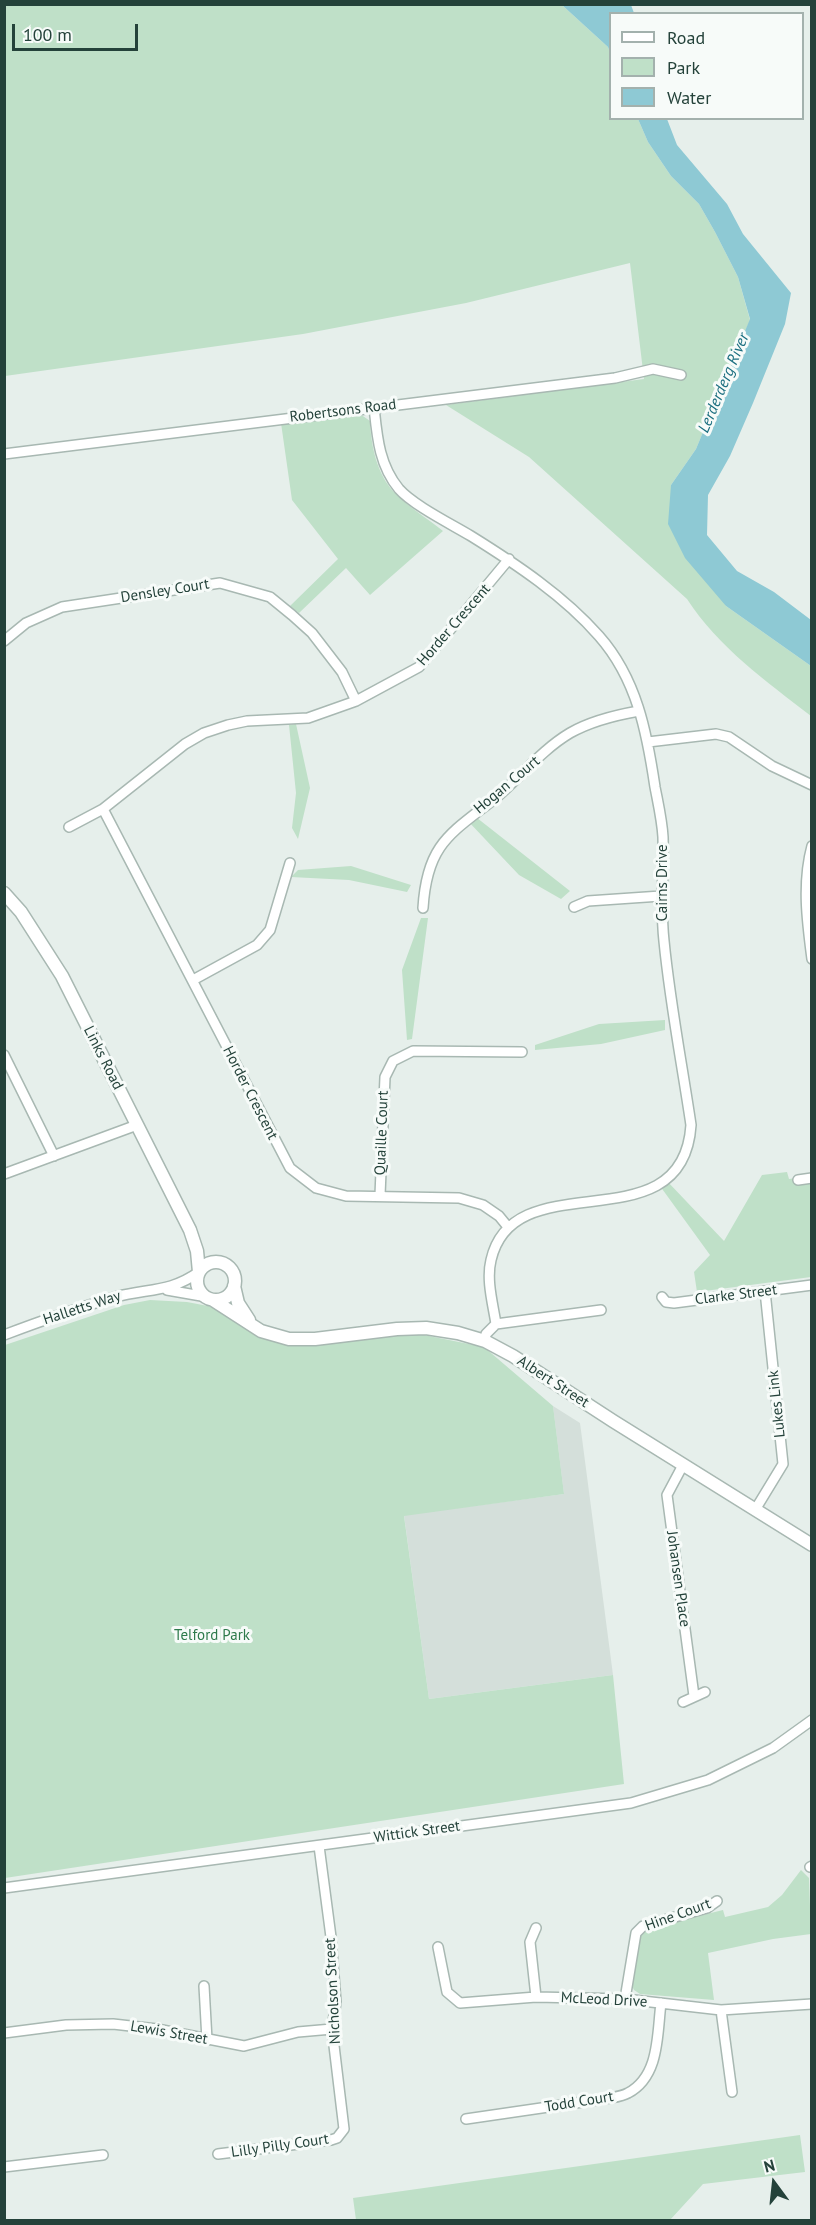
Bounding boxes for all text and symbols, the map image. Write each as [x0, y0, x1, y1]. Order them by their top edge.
scale bar [15, 12, 141, 50]
legend [609, 12, 804, 120]
text: 100 m [23, 23, 72, 46]
text: Road [667, 26, 705, 49]
text: Park [667, 56, 700, 79]
text: Water [667, 86, 711, 109]
water label: Lerderderg River [694, 330, 754, 436]
street label: Robertsons Road [289, 396, 397, 426]
street label: Densley Court [119, 575, 211, 607]
street label: Horder Crescent [414, 580, 494, 670]
street label: Hogan Court [470, 752, 544, 818]
street label: Cairns Drive [654, 844, 672, 922]
street label: Links Road [79, 1023, 127, 1093]
street label: Horder Crescent [219, 1043, 281, 1143]
street label: Quaille Court [372, 1090, 392, 1176]
street label: Clarke Street [694, 1281, 778, 1309]
street label: Halletts Way [41, 1287, 123, 1329]
street label: Albert Street [514, 1352, 592, 1412]
street label: Lukes Link [765, 1369, 789, 1439]
street label: Johansen Place [662, 1530, 694, 1628]
park label: Telford Park [174, 1627, 250, 1645]
street label: Wittick Street [373, 1817, 461, 1847]
street label: Hine Court [643, 1895, 713, 1935]
street label: Nicholson Street [321, 1937, 345, 2045]
street label: McLeod Drive [560, 1989, 648, 2011]
street label: Lewis Street [129, 2017, 209, 2049]
street label: Todd Court [543, 2088, 615, 2116]
street label: Lilly Pilly Court [230, 2130, 330, 2162]
north arrow [744, 2153, 804, 2213]
text: N [762, 2155, 777, 2177]

